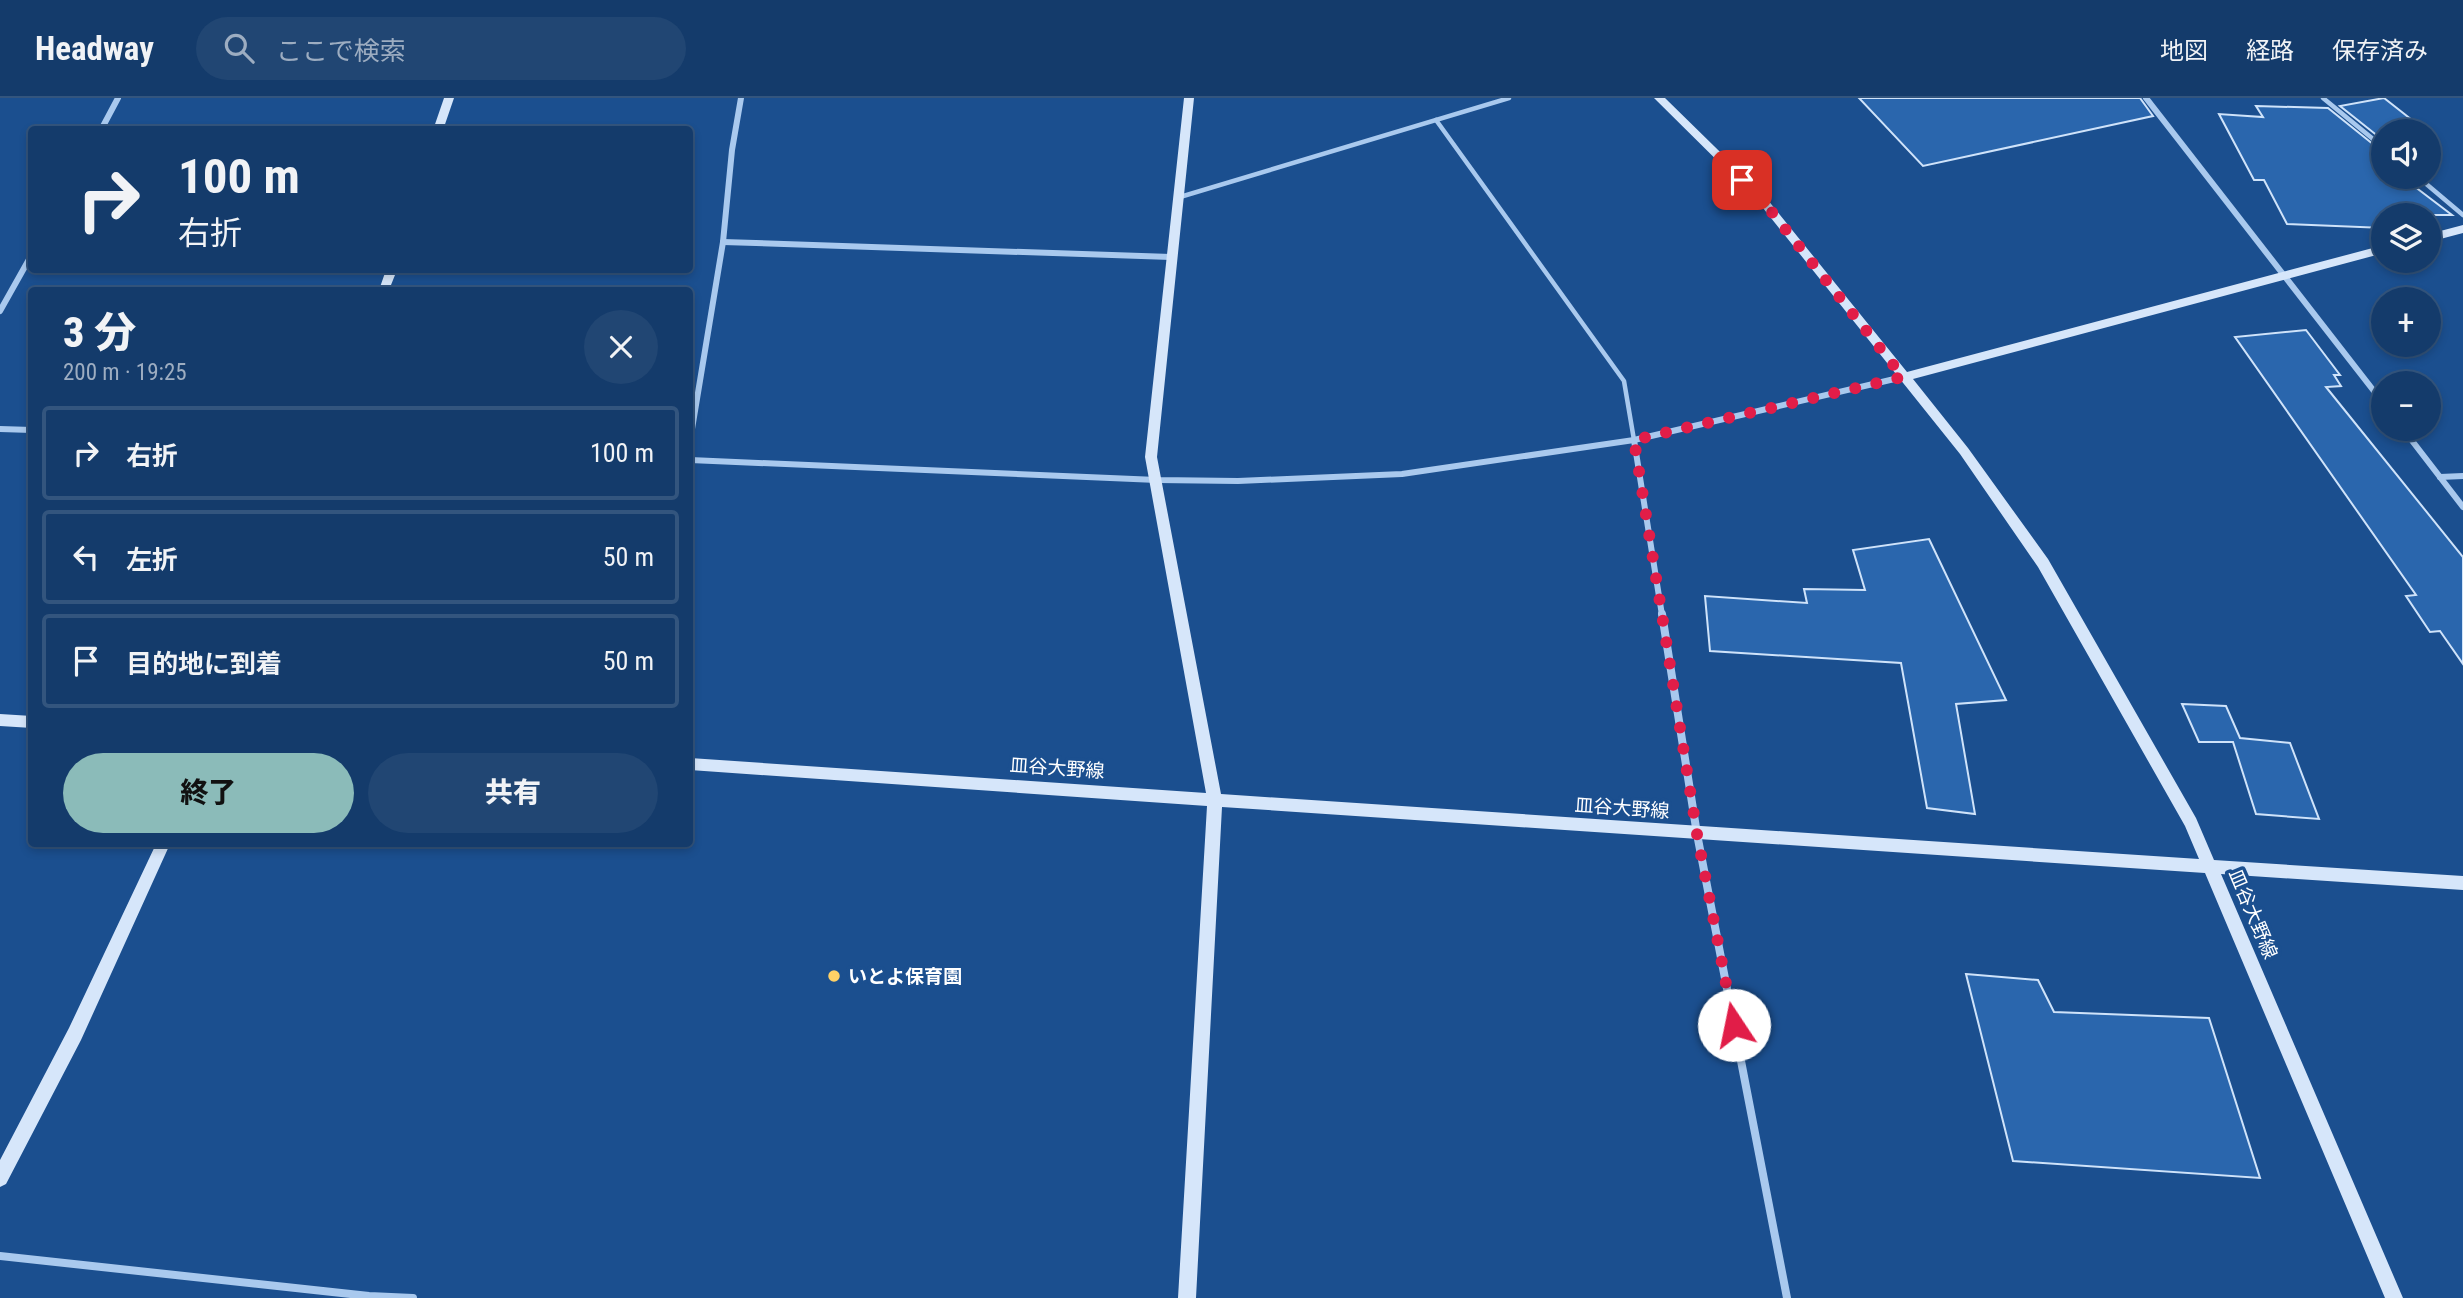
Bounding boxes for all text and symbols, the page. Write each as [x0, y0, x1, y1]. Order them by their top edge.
search box [196, 17, 686, 80]
text: Headway [35, 29, 154, 68]
icon: search [220, 29, 258, 67]
text: ここで検索 [276, 36, 406, 66]
text: 地図 [2160, 37, 2208, 65]
text: 経路 [2246, 37, 2294, 65]
text: 保存済み [2332, 37, 2428, 65]
map controls [2371, 119, 2441, 441]
button: sound [2371, 119, 2441, 189]
text: 100 m [178, 148, 300, 205]
pin [1712, 150, 1772, 210]
icon: right [63, 154, 154, 245]
icon: arrive [1723, 161, 1761, 199]
button: layers [2371, 203, 2441, 273]
text: 右折 [178, 214, 242, 252]
button: + [2371, 287, 2441, 357]
text: 3 分 [63, 308, 136, 357]
button: close [584, 310, 658, 384]
text: 200 m · 19:25 [63, 359, 187, 386]
button: − [2371, 371, 2441, 441]
icon: right [67, 434, 105, 472]
text: 100 m [590, 438, 654, 468]
text: 右折 [126, 441, 178, 471]
icon: left [67, 538, 105, 576]
text: 50 m [603, 542, 654, 572]
text: 左折 [126, 545, 178, 575]
icon: arrive [67, 642, 105, 680]
text: 50 m [603, 646, 654, 676]
text: 目的地に到着 [126, 649, 282, 679]
button: 終了 [63, 753, 354, 833]
button: 共有 [368, 753, 658, 833]
street label: 皿谷大野線 [1009, 753, 1105, 783]
street label: 皿谷大野線 [1574, 793, 1670, 823]
street label: 皿谷大野線 [2224, 866, 2282, 962]
place label: いとよ保育園 [848, 965, 962, 988]
marker: いとよ保育園 [826, 968, 842, 984]
position arrow [1697, 988, 1771, 1062]

